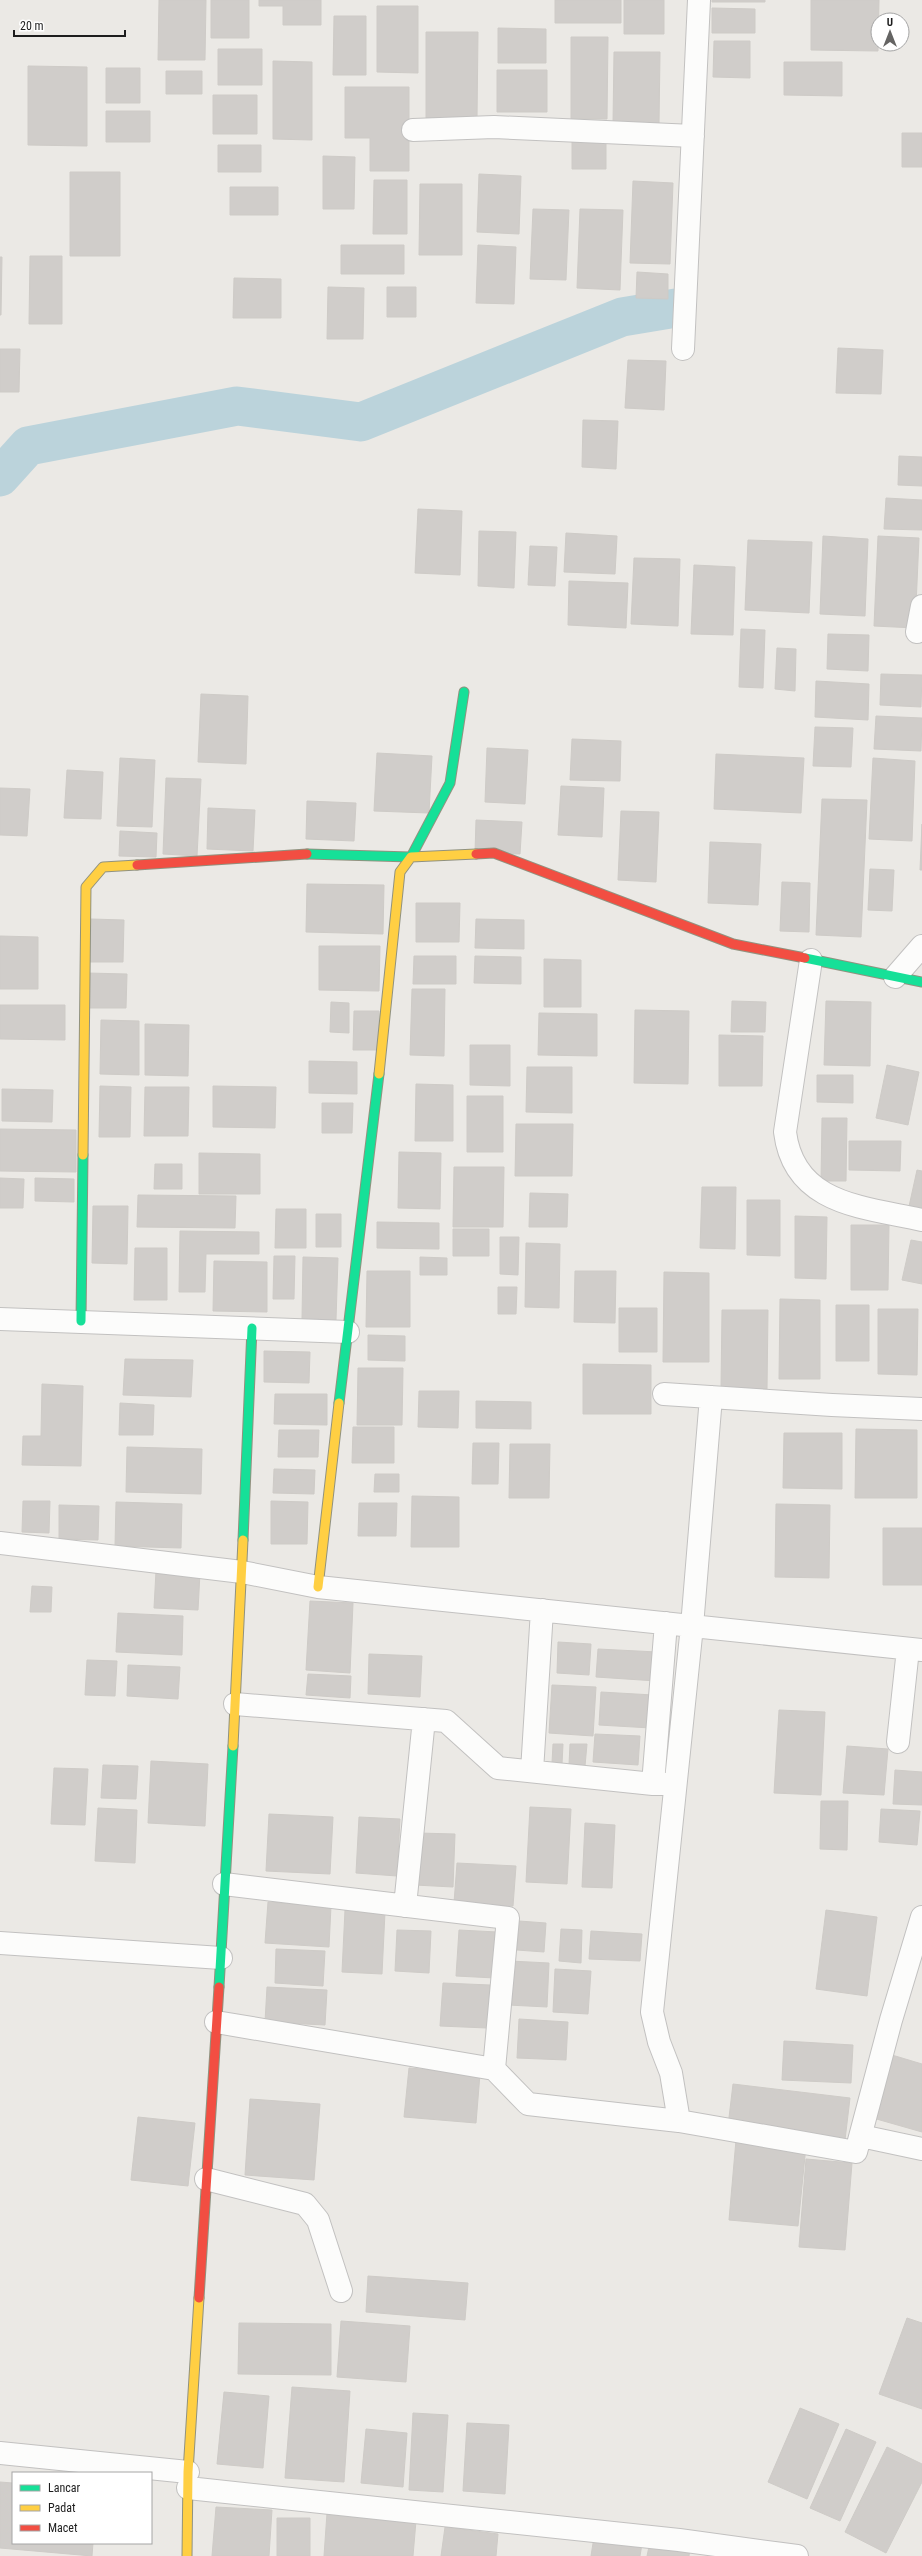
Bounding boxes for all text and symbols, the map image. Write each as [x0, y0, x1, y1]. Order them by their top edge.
scale bar [14, 12, 125, 38]
north arrow [870, 12, 910, 52]
text: U [887, 16, 893, 29]
text: 20 m [20, 19, 44, 33]
legend [12, 2472, 152, 2544]
text: Lancar [48, 2481, 81, 2495]
text: Padat [48, 2501, 76, 2515]
text: Macet [48, 2521, 78, 2535]

